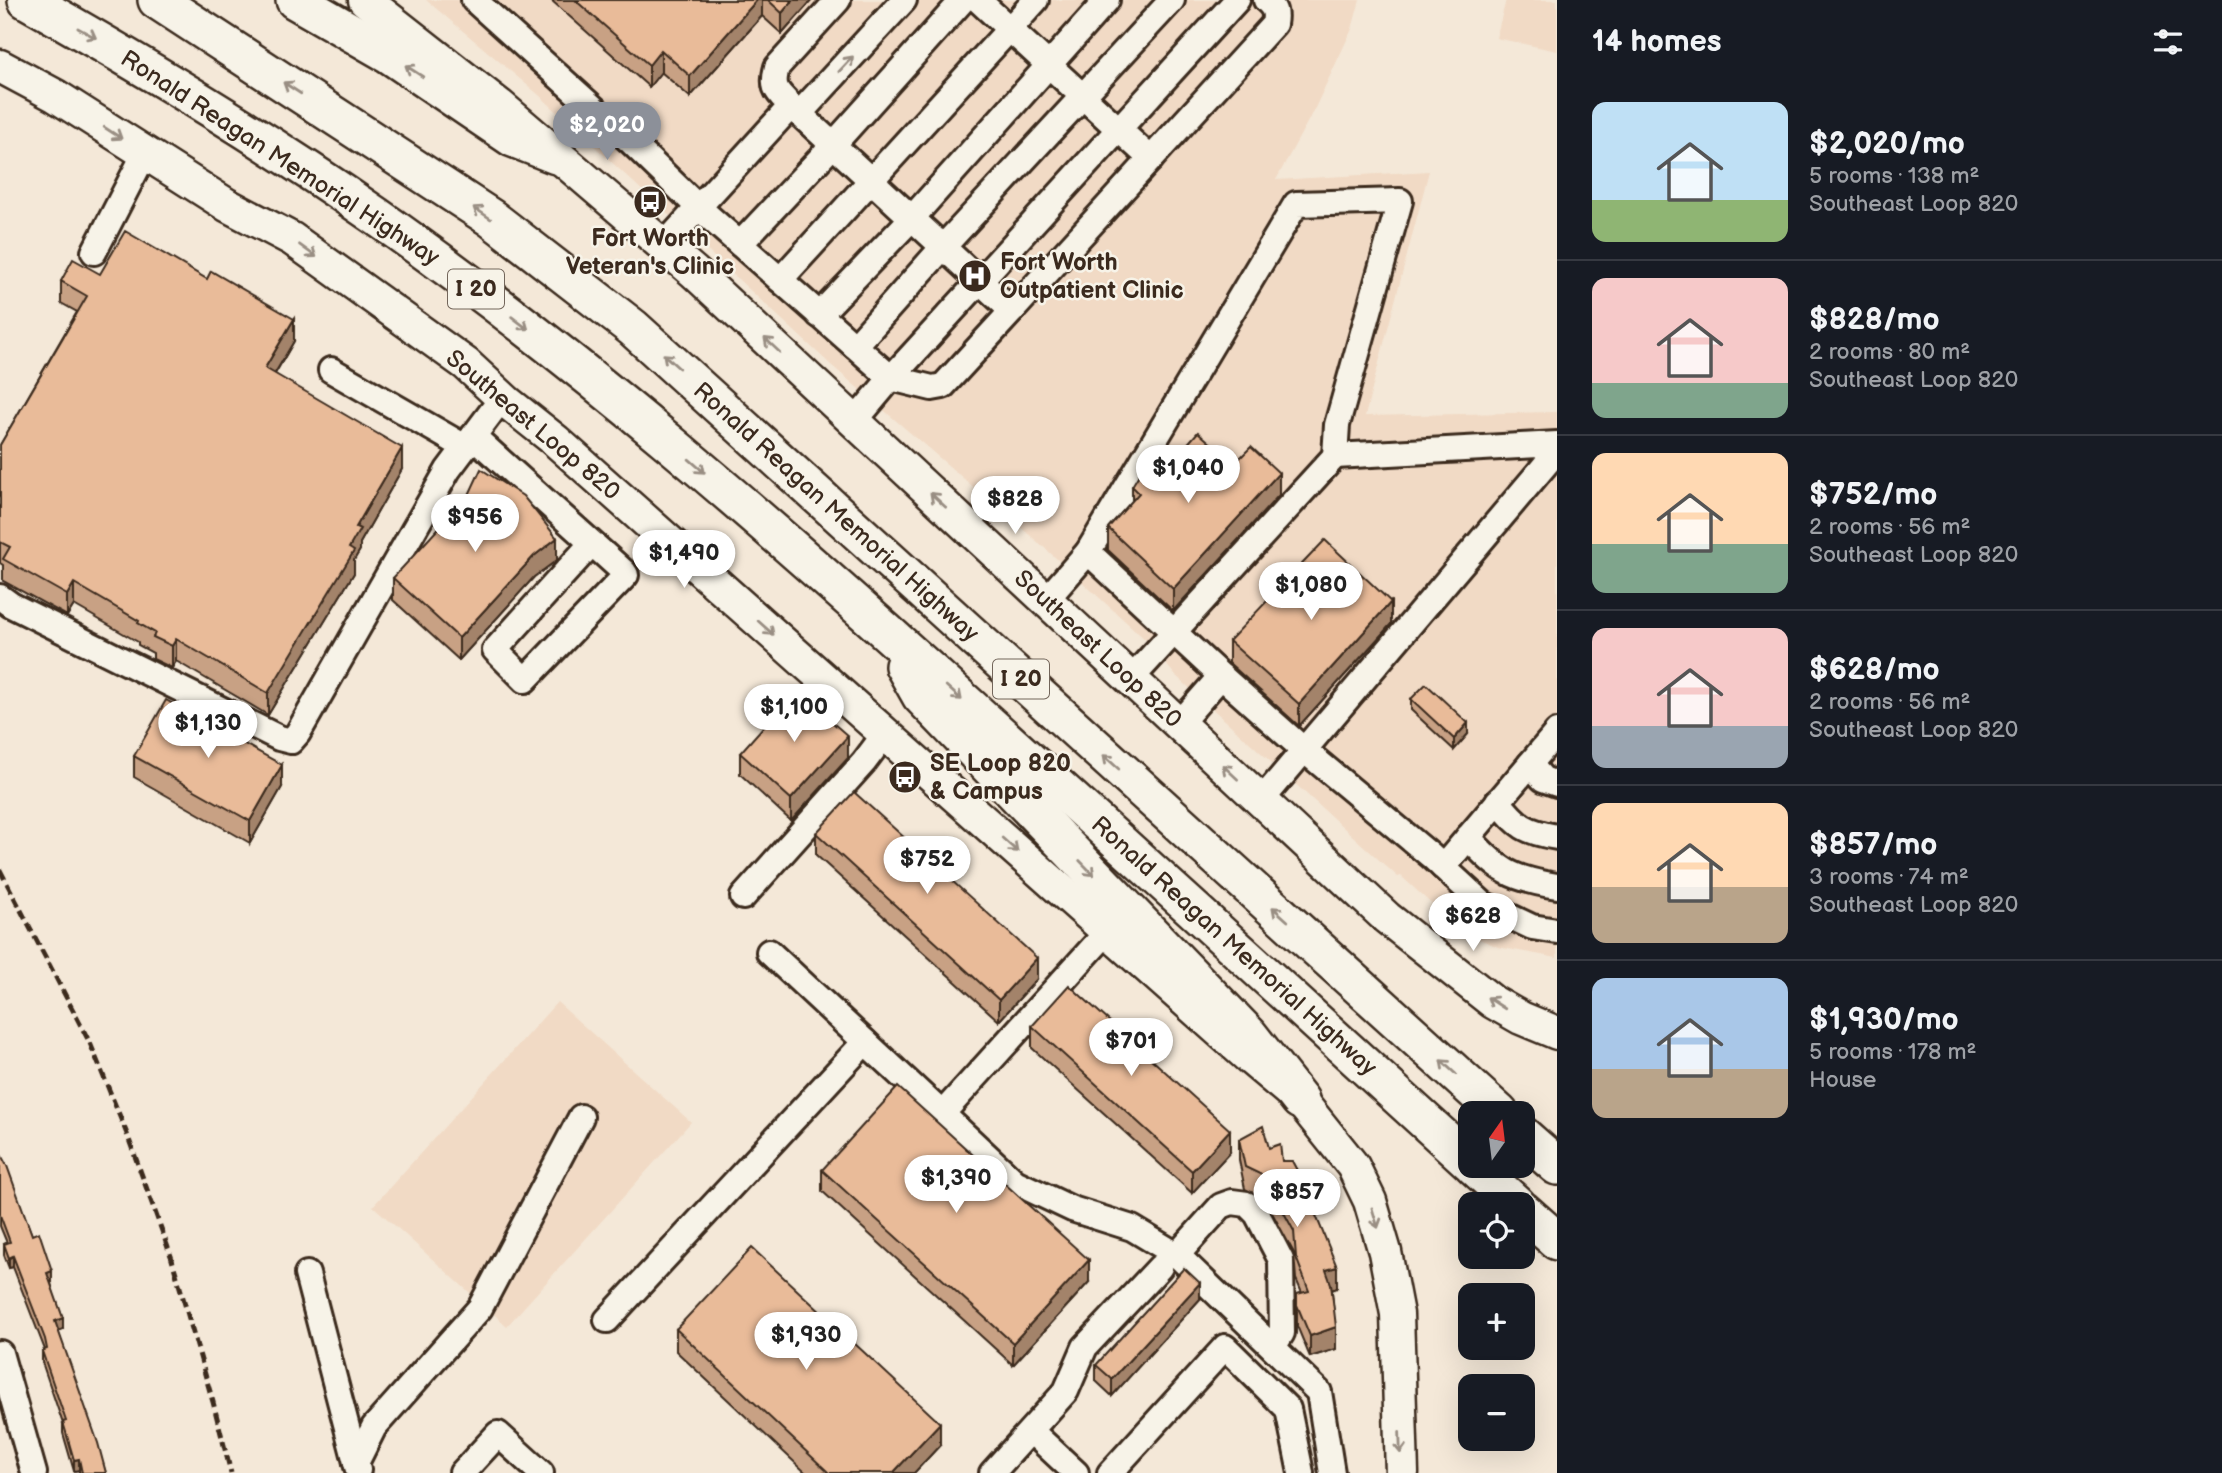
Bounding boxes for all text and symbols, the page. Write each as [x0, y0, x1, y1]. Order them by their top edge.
icon: filters [2149, 23, 2187, 61]
text: 14 homes [1592, 24, 1721, 60]
one-way arrow [76, 26, 96, 40]
street label: Ronald Reagan Memorial Highway [115, 44, 445, 272]
one-way arrow [837, 56, 854, 73]
one-way arrow [405, 63, 424, 78]
one-way arrow [282, 81, 302, 95]
pin: $2,020 [550, 102, 664, 162]
text: $2,020 [569, 111, 645, 139]
one-way arrow [103, 126, 123, 140]
text: $2,020/mo [1809, 126, 1965, 162]
icon: home [1648, 130, 1732, 214]
text: 5 rooms · 138 m² [1809, 162, 1979, 190]
bus stop icon: Fort Worth Veteran's Clinic [631, 183, 669, 221]
text: Southeast Loop 820 [1809, 190, 2018, 218]
one-way arrow [473, 205, 492, 220]
place label: Fort Worth Veteran's Clinic [566, 224, 734, 281]
one-way arrow [298, 244, 317, 258]
place label: Fort Worth Outpatient Clinic [1000, 248, 1184, 305]
hospital icon: Fort Worth Outpatient Clinic [956, 257, 994, 295]
road number: I 20 [448, 270, 504, 308]
text: $828/mo [1809, 302, 1940, 338]
icon: home [1648, 306, 1732, 390]
one-way arrow [510, 315, 529, 330]
one-way arrow [763, 337, 781, 353]
text: 2 rooms · 80 m² [1809, 338, 1970, 366]
street label: Southeast Loop 820 [440, 344, 626, 506]
one-way arrow [663, 353, 680, 370]
text: Southeast Loop 820 [1809, 366, 2018, 394]
street label: Ronald Reagan Memorial Highway [687, 376, 985, 648]
pin: $1,040 [1131, 446, 1245, 505]
text: $1,040 [1152, 454, 1224, 482]
one-way arrow [688, 458, 706, 474]
pin: $828 [974, 476, 1056, 536]
text: $752/mo [1809, 477, 1937, 513]
icon: home [1648, 481, 1732, 565]
text: $828 [987, 485, 1043, 513]
one-way arrow [930, 492, 947, 509]
pin: $956 [434, 494, 516, 554]
text: $956 [447, 503, 503, 531]
text: 2 rooms · 56 m² [1809, 513, 1971, 541]
pin: $1,490 [627, 530, 741, 590]
text: $1,490 [648, 539, 720, 567]
text: Southeast Loop 820 [1809, 541, 2018, 569]
pin: $1,080 [1254, 562, 1368, 622]
street label: Southeast Loop 820 [1008, 564, 1188, 734]
text: $1,080 [1275, 571, 1347, 599]
one-way arrow [757, 620, 775, 636]
text: $628/mo [1809, 652, 1940, 688]
icon: home [1648, 656, 1732, 740]
road number: I 20 [993, 660, 1049, 698]
pin: $1,100 [737, 684, 851, 744]
one-way arrow [945, 685, 963, 701]
text: 2 rooms · 56 m² [1809, 688, 1971, 716]
text: $1,100 [760, 693, 828, 721]
pin: $1,130 [151, 700, 265, 760]
text: $1,130 [174, 709, 242, 737]
text: Southeast Loop 820 [1809, 716, 2018, 744]
place label: SE Loop 820 & Campus [930, 749, 1071, 806]
one-way arrow [1103, 753, 1120, 770]
bus stop icon: SE Loop 820 & Campus [886, 758, 924, 796]
one-way arrow [1222, 764, 1239, 781]
street label: Ronald Reagan Memorial Highway [1085, 810, 1383, 1082]
text: $857/mo [1809, 827, 1937, 863]
icon: home [1648, 831, 1732, 915]
pin: $752 [886, 836, 968, 896]
one-way arrow [1000, 837, 1018, 853]
text: $752 [900, 845, 954, 873]
one-way arrow [1079, 859, 1096, 876]
text: 3 rooms · 74 m² [1809, 863, 1969, 891]
text: Southeast Loop 820 [1809, 891, 2018, 919]
pin: $628 [1432, 894, 1514, 953]
text: $628 [1445, 902, 1501, 930]
one-way arrow [1272, 906, 1289, 923]
one-way arrow [1487, 996, 1506, 1010]
text: $1,930/mo [1809, 1002, 1959, 1038]
icon: home [1648, 1006, 1732, 1090]
pin: $701 [1090, 1018, 1172, 1078]
text: $701 [1105, 1027, 1157, 1055]
text: 5 rooms · 178 m² [1809, 1038, 1977, 1066]
one-way arrow [1439, 1059, 1457, 1075]
text: House [1809, 1066, 1876, 1094]
north arrow [1458, 1101, 1535, 1178]
map controls [1458, 1101, 1535, 1451]
pin: $1,390 [899, 1156, 1013, 1215]
text: $1,390 [920, 1164, 992, 1192]
pin: $857 [1256, 1170, 1338, 1229]
text: $857 [1270, 1178, 1324, 1206]
button: locate [1458, 1192, 1535, 1269]
one-way arrow [1369, 1207, 1382, 1229]
button: + [1458, 1283, 1535, 1360]
pin: $1,930 [749, 1312, 863, 1372]
text: $1,930 [770, 1321, 842, 1349]
button: − [1458, 1374, 1535, 1451]
one-way arrow [1393, 1431, 1406, 1454]

